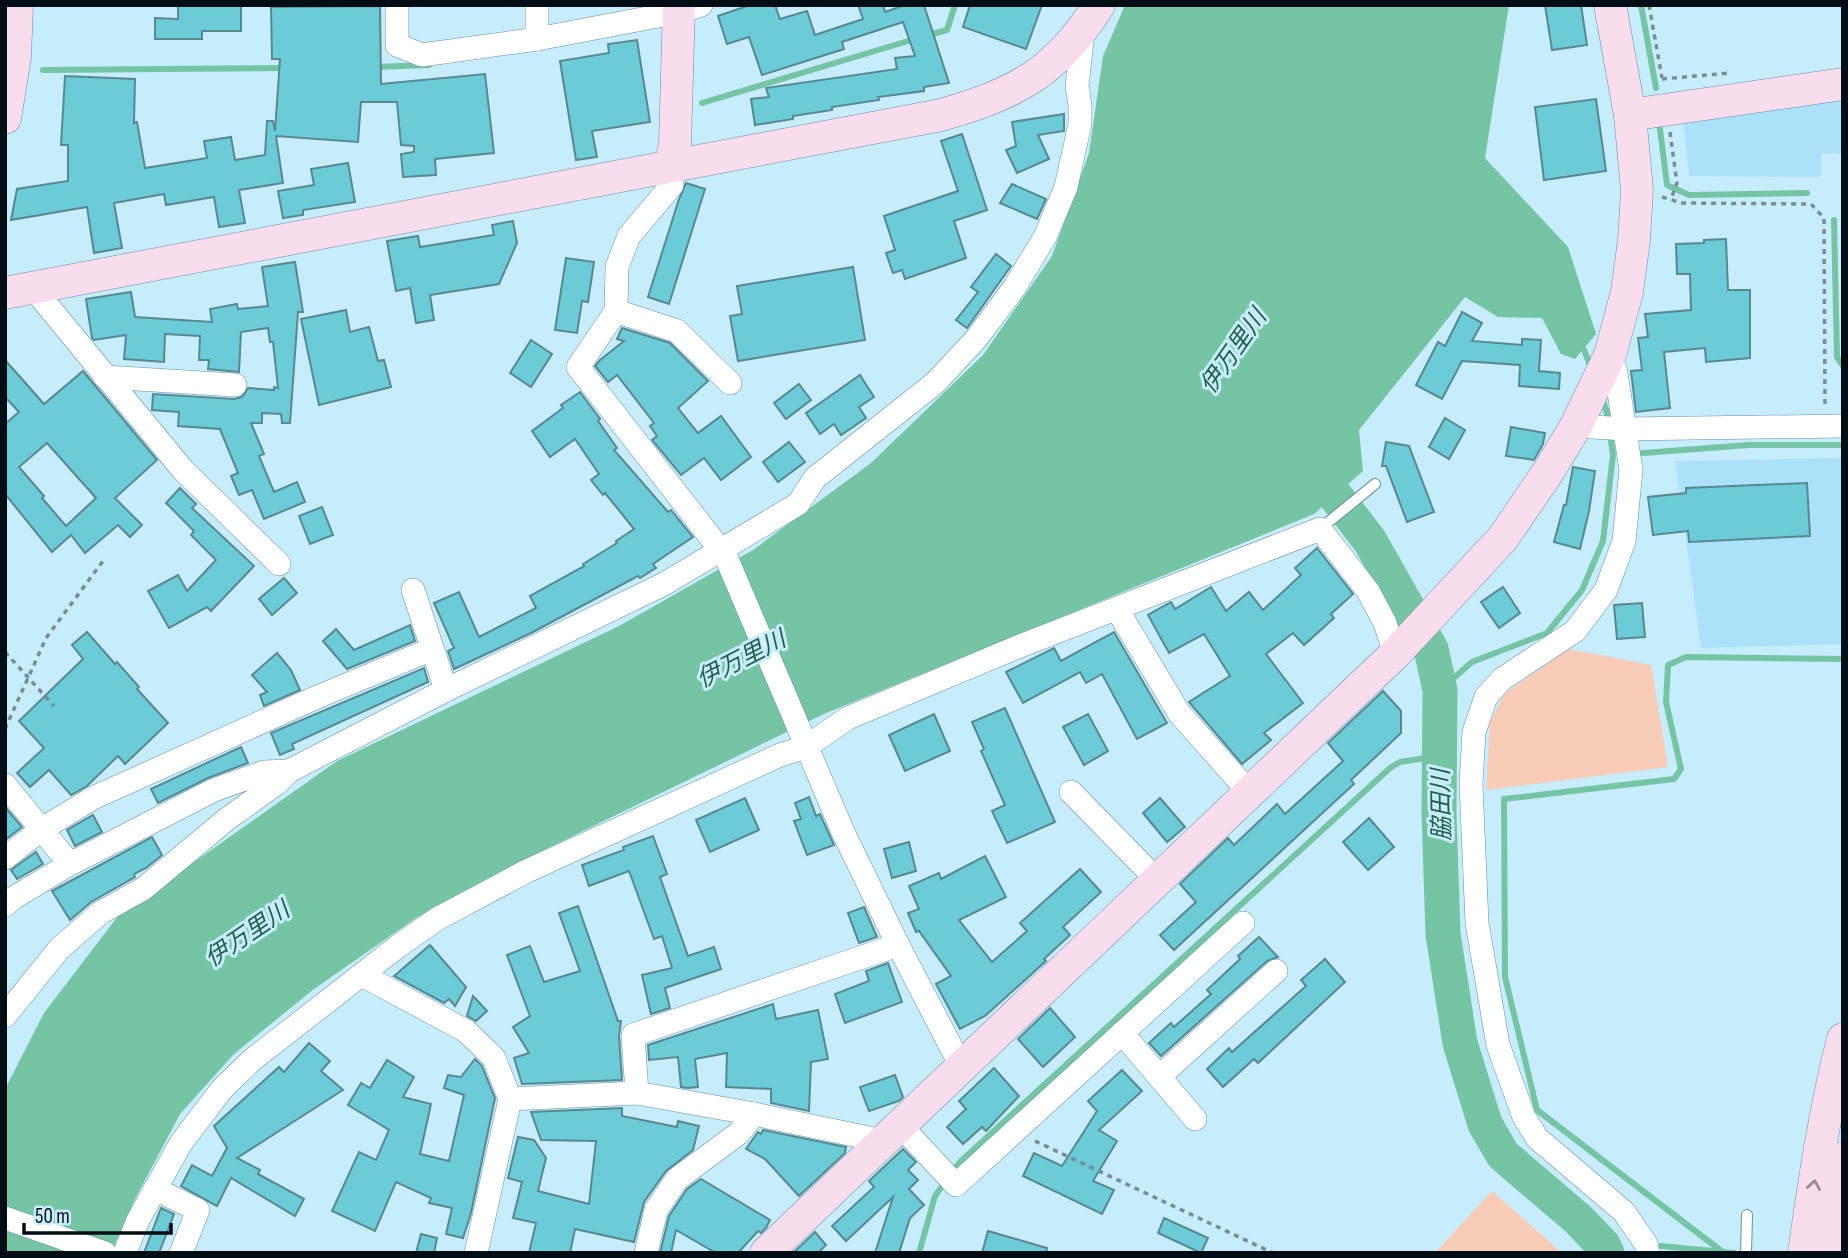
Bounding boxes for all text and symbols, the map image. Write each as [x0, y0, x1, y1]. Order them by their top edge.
water label: 伊万里川 [1194, 301, 1275, 399]
water label: 伊万里川 [692, 623, 793, 694]
water label: 脇田川 [1426, 766, 1457, 841]
water label: 伊万里川 [199, 894, 298, 973]
one-way arrow [1806, 1179, 1821, 1191]
scale bar [24, 1192, 172, 1236]
text: 50 m [35, 1204, 70, 1229]

